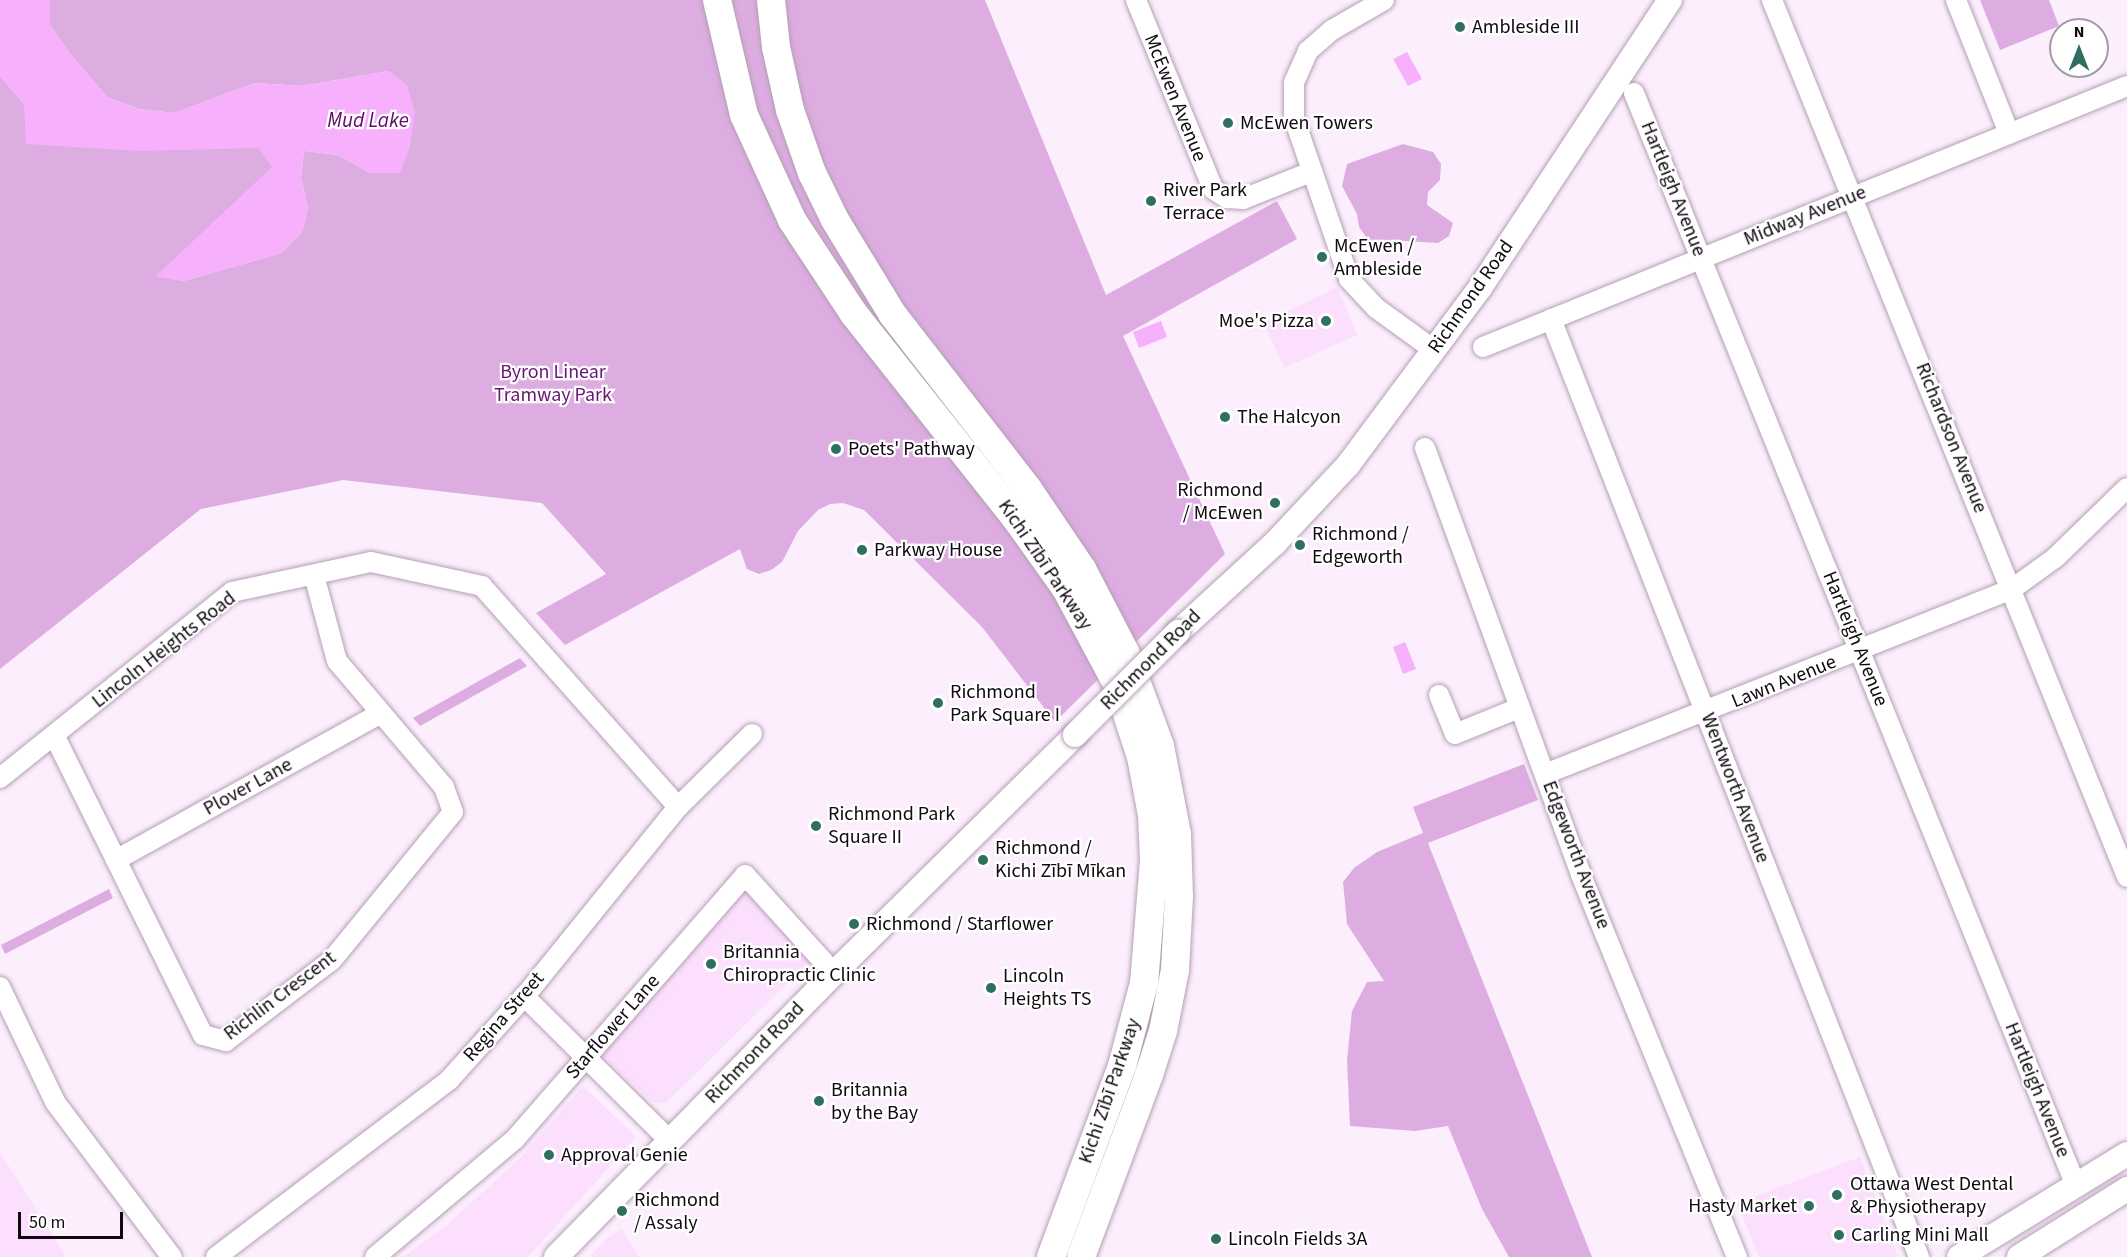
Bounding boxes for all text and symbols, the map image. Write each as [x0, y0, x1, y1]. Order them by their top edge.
place label: Ambleside III [1472, 15, 1580, 39]
north arrow [2049, 18, 2109, 78]
marker: Ambleside III [1453, 20, 1467, 34]
text: N [2074, 21, 2084, 43]
street label: McEwen Avenue [1139, 31, 1211, 165]
water label: Mud Lake [327, 107, 409, 133]
place label: McEwen Towers [1240, 111, 1373, 135]
marker: McEwen Towers [1221, 116, 1235, 130]
street label: Hartleigh Avenue [1635, 118, 1711, 260]
place label: River Park Terrace [1163, 178, 1247, 225]
street label: Midway Avenue [1740, 181, 1870, 251]
marker: River Park Terrace [1144, 194, 1158, 208]
place label: McEwen / Ambleside [1334, 234, 1422, 281]
street label: Richmond Road [1423, 236, 1519, 358]
marker: McEwen / Ambleside [1315, 250, 1329, 264]
place label: Moe's Pizza [1219, 309, 1314, 333]
marker: Moe's Pizza [1319, 314, 1333, 328]
street label: Richardson Avenue [1910, 359, 1992, 517]
park label: Byron Linear Tramway Park [494, 360, 612, 407]
place label: The Halcyon [1237, 405, 1341, 429]
marker: The Halcyon [1218, 410, 1232, 424]
place label: Poets' Pathway [848, 437, 975, 461]
marker: Poets' Pathway [829, 442, 843, 456]
place label: Richmond / McEwen [1177, 479, 1263, 526]
street label: Kichi Zībī Parkway [993, 495, 1097, 635]
marker: Richmond / McEwen [1268, 496, 1282, 510]
place label: Richmond / Edgeworth [1312, 522, 1409, 569]
place label: Parkway House [874, 538, 1002, 562]
marker: Richmond / Edgeworth [1293, 538, 1307, 552]
marker: Parkway House [855, 543, 869, 557]
street label: Hartleigh Avenue [1817, 568, 1893, 710]
street label: Lincoln Heights Road [87, 586, 241, 714]
street label: Richmond Road [1096, 605, 1206, 715]
street label: Lawn Avenue [1728, 650, 1840, 714]
place label: Richmond Park Square I [950, 680, 1060, 727]
marker: Richmond Park Square I [931, 696, 945, 710]
street label: Wentworth Avenue [1695, 710, 1775, 866]
street label: Plover Lane [199, 753, 297, 821]
street label: Edgeworth Avenue [1537, 778, 1615, 932]
place label: Richmond Park Square II [828, 802, 955, 849]
marker: Richmond Park Square II [809, 819, 823, 833]
place label: Richmond / Kichi Zībī Mīkan [995, 837, 1126, 884]
marker: Richmond / Kichi Zībī Mīkan [976, 853, 990, 867]
place label: Richmond / Starflower [866, 912, 1053, 936]
marker: Richmond / Starflower [847, 917, 861, 931]
place label: Britannia Chiropractic Clinic [723, 940, 876, 987]
street label: Richlin Crescent [219, 946, 341, 1046]
marker: Britannia Chiropractic Clinic [704, 957, 718, 971]
place label: Lincoln Heights TS [1003, 964, 1091, 1011]
street label: Regina Street [459, 967, 549, 1067]
street label: Starflower Lane [561, 970, 665, 1084]
marker: Lincoln Heights TS [984, 981, 998, 995]
street label: Richmond Road [700, 997, 810, 1109]
street label: Kichi Zībī Parkway [1074, 1015, 1146, 1167]
street label: Hartleigh Avenue [1999, 1019, 2075, 1161]
place label: Britannia by the Bay [831, 1078, 918, 1125]
marker: Britannia by the Bay [812, 1094, 826, 1108]
place label: Approval Genie [561, 1143, 688, 1167]
marker: Approval Genie [542, 1148, 556, 1162]
place label: Ottawa West Dental & Physiotherapy [1850, 1172, 2013, 1219]
marker: Ottawa West Dental & Physiotherapy [1828, 1186, 1846, 1204]
place label: Richmond / Assaly [634, 1188, 720, 1235]
place label: Hasty Market [1688, 1194, 1797, 1218]
marker: Hasty Market [1802, 1199, 1816, 1213]
scale bar [21, 1200, 126, 1238]
marker: Richmond / Assaly [615, 1204, 629, 1218]
text: 50 m [29, 1210, 65, 1235]
place label: Carling Mini Mall [1851, 1223, 1989, 1247]
place label: Lincoln Fields 3A [1228, 1227, 1367, 1251]
marker: Carling Mini Mall [1832, 1228, 1846, 1242]
marker: Lincoln Fields 3A [1209, 1232, 1223, 1246]

